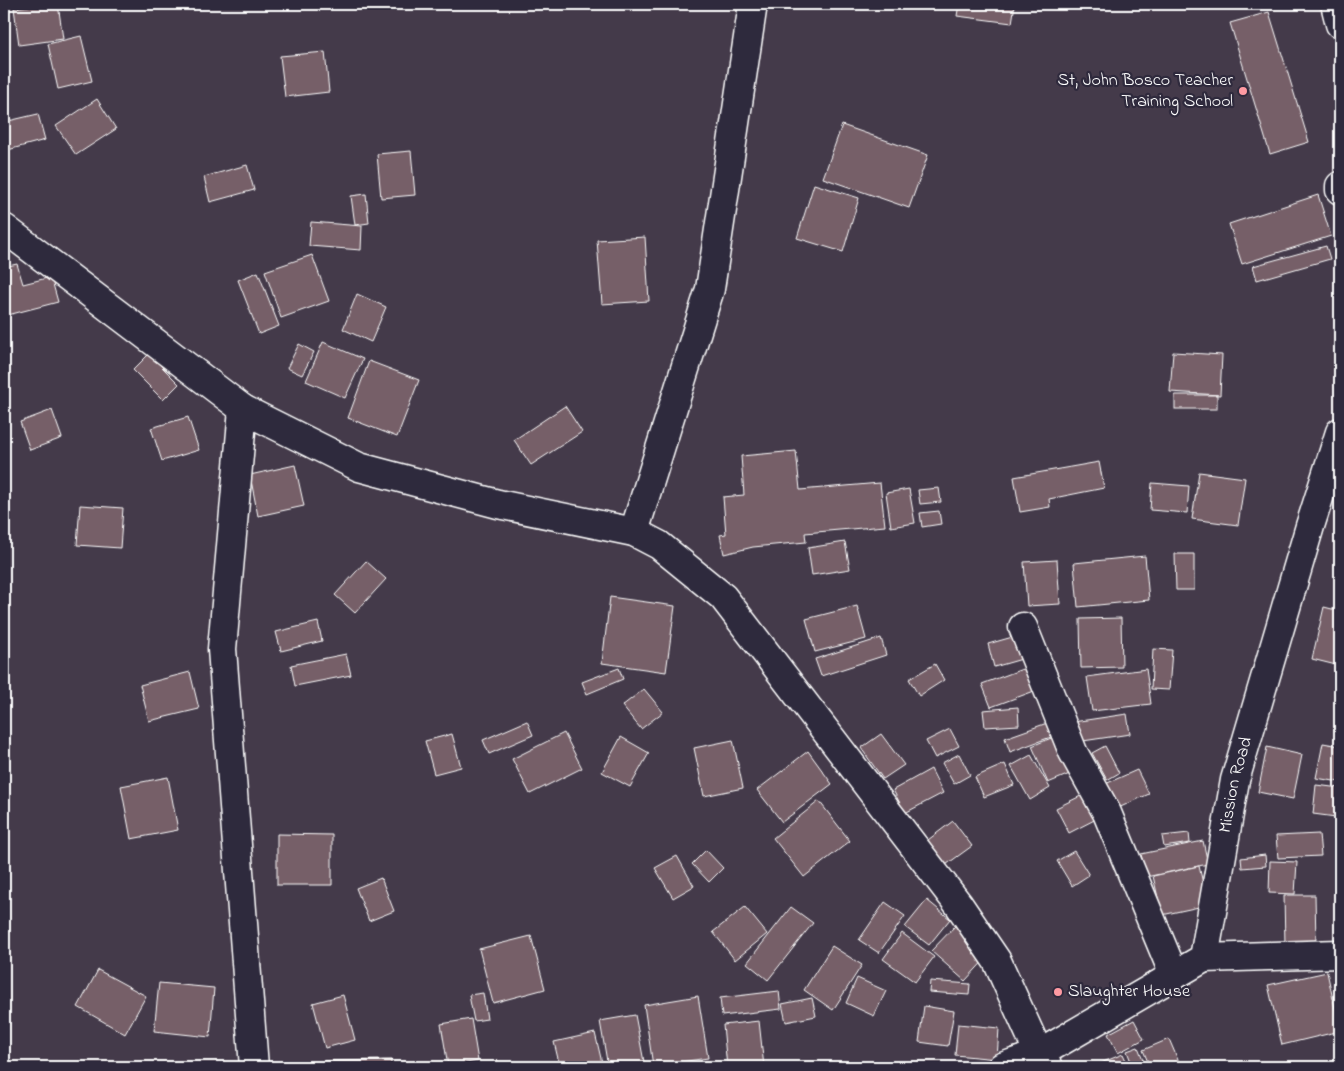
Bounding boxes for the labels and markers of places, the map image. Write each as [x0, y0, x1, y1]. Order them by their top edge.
place label: St, John Bosco Teacher Training School [1058, 68, 1233, 116]
marker: St, John Bosco Teacher Training School [1237, 85, 1249, 97]
place label: Slaughter House [1068, 979, 1191, 1006]
marker: Slaughter House [1052, 986, 1064, 998]

